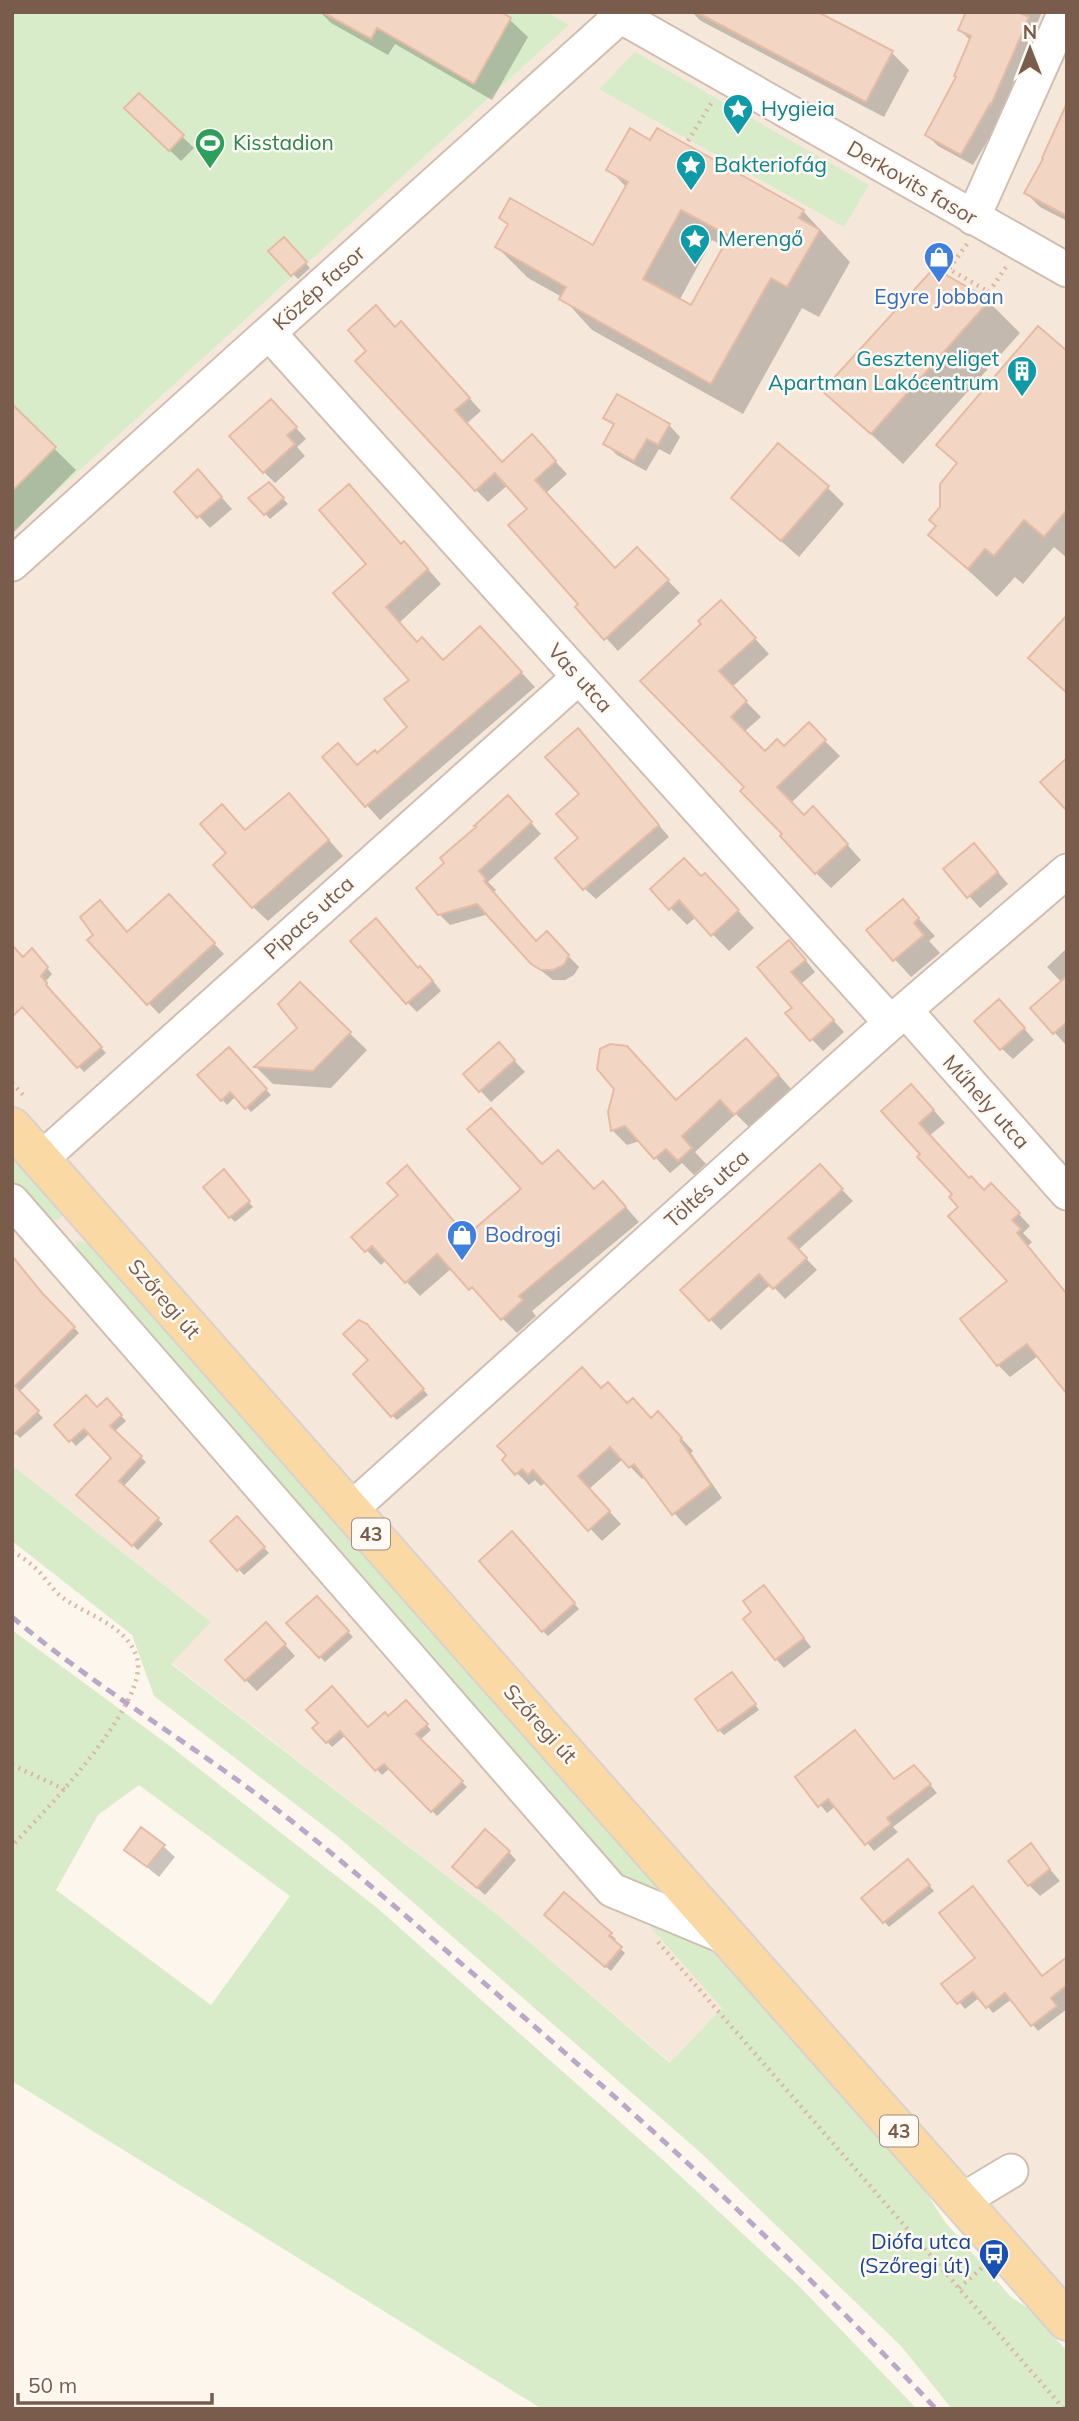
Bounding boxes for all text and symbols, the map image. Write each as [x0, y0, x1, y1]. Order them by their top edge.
north arrow [995, 14, 1065, 84]
text: N [1023, 20, 1037, 44]
place icon: Hygieia [721, 92, 755, 136]
place label: Hygieia [761, 95, 835, 121]
sports icon: Kisstadion [193, 126, 227, 170]
place label: Kisstadion [233, 129, 334, 155]
street label: Derkovits fasor [843, 134, 983, 230]
place icon: Bakteriofág [674, 148, 708, 192]
place label: Bakteriofág [714, 151, 827, 177]
place icon: Merengő [678, 222, 712, 266]
place label: Merengő [718, 225, 803, 251]
street label: Közép fasor [267, 239, 370, 335]
shop icon: Egyre Jobban [922, 240, 956, 284]
place label: Egyre Jobban [874, 283, 1004, 309]
place label: Gesztenyeliget Apartman Lakócentrum [768, 345, 999, 395]
building icon: Gesztenyeliget Apartman Lakócentrum [1005, 354, 1039, 398]
street label: Vas utca [543, 637, 619, 717]
street label: Pipacs utca [258, 870, 359, 965]
street label: Műhely utca [938, 1049, 1036, 1154]
street label: Töltés utca [659, 1143, 754, 1233]
shop icon: Bodrogi [445, 1218, 479, 1262]
place label: Bodrogi [485, 1221, 561, 1247]
street label: Szőregi út [123, 1253, 206, 1344]
road number: 43 [352, 1518, 390, 1550]
street label: Szőregi út [499, 1678, 583, 1768]
road number: 43 [880, 2116, 918, 2146]
place label: Diófa utca (Szőregi út) [859, 2228, 971, 2278]
bus stop icon: Diófa utca (Szőregi út) [977, 2237, 1011, 2281]
scale bar [18, 2362, 212, 2406]
text: 50 m [28, 2372, 77, 2398]

